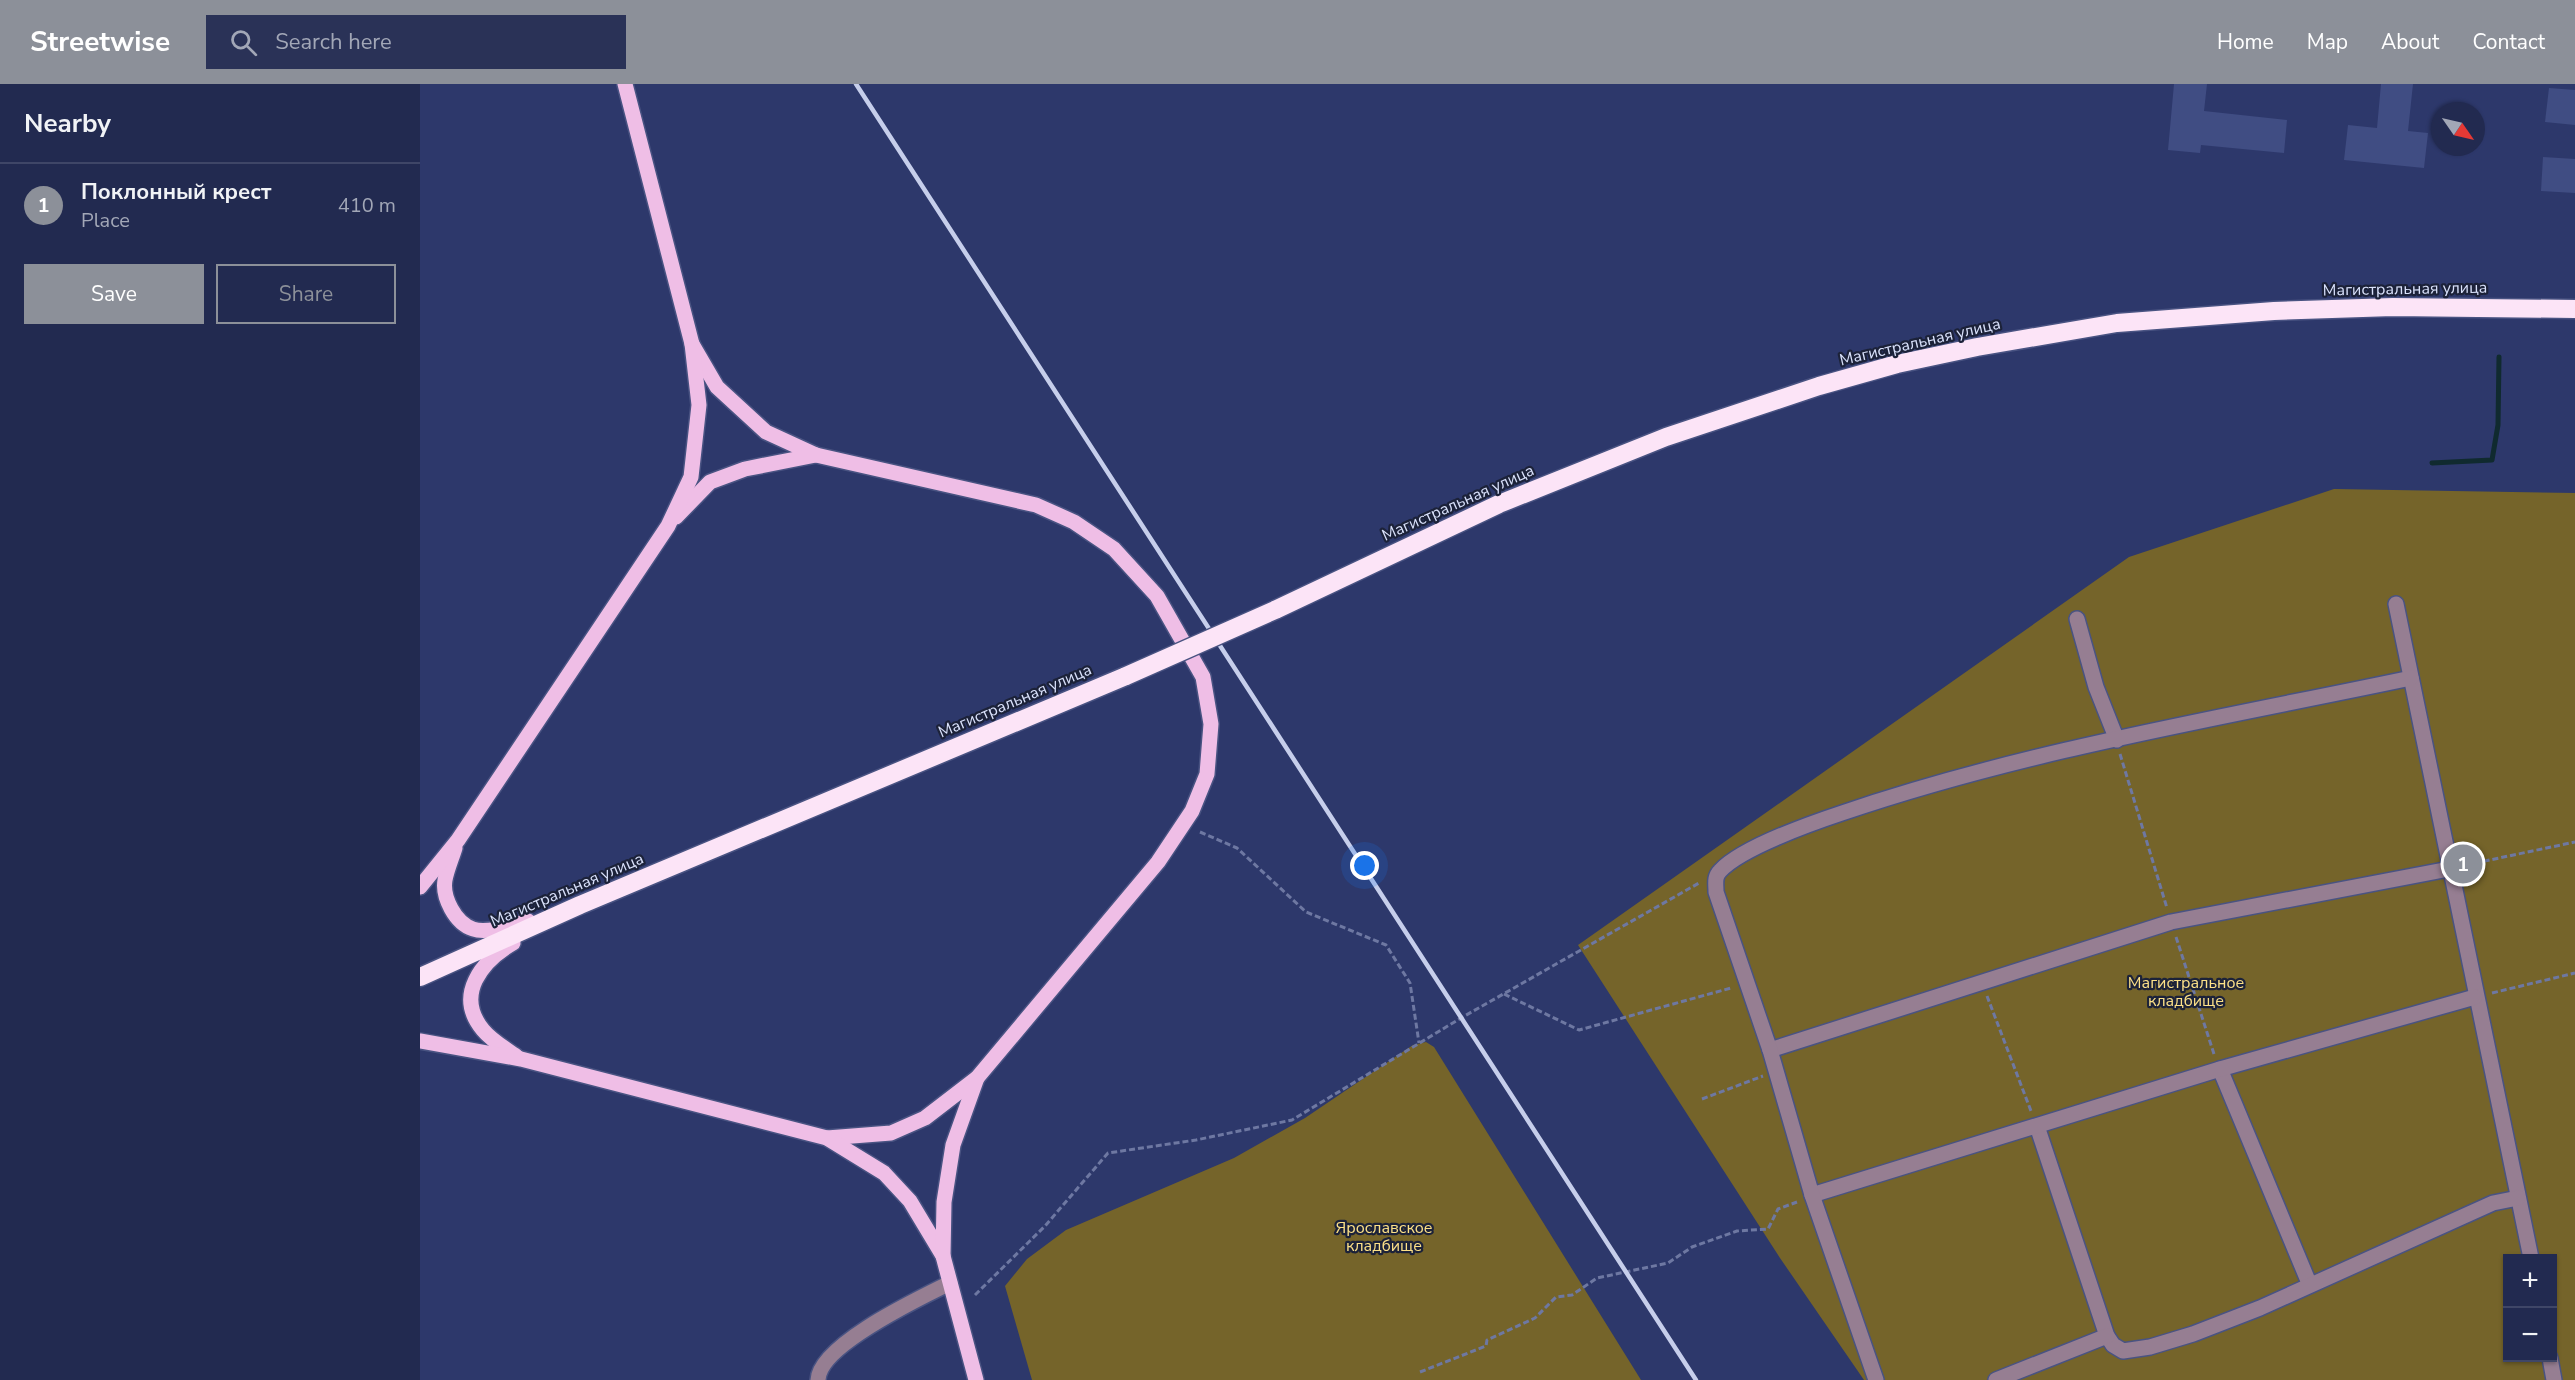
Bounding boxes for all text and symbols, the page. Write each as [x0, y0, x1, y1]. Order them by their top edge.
search box [206, 15, 626, 69]
text: Streetwise [30, 23, 170, 61]
icon: search [227, 26, 260, 59]
text: Search here [275, 27, 392, 57]
text: Home [2217, 28, 2274, 56]
text: Map [2307, 28, 2348, 56]
text: About [2381, 28, 2439, 56]
text: Contact [2472, 28, 2545, 56]
north arrow [2431, 102, 2485, 156]
text: Nearby [24, 106, 111, 141]
text: Поклонный крест [81, 177, 271, 207]
text: 1 [38, 192, 50, 219]
text: 410 m [338, 192, 396, 219]
text: Place [81, 207, 130, 234]
button: Save [24, 264, 204, 324]
button: Share [216, 264, 396, 324]
street label: Магистральная улица [2323, 277, 2487, 301]
street label: Магистральная улица [1837, 313, 2003, 371]
street label: Магистральная улица [1378, 459, 1538, 547]
street label: Магистральная улица [935, 659, 1095, 743]
pin: 1 [2444, 842, 2482, 886]
street label: Магистральная улица [487, 848, 647, 932]
your location [1350, 851, 1379, 880]
park label: Магистральное кладбище [2128, 972, 2244, 1012]
park label: Ярославское кладбище [1335, 1217, 1433, 1257]
map controls [2503, 1254, 2557, 1362]
button: + [2503, 1254, 2557, 1308]
button: − [2503, 1308, 2557, 1362]

